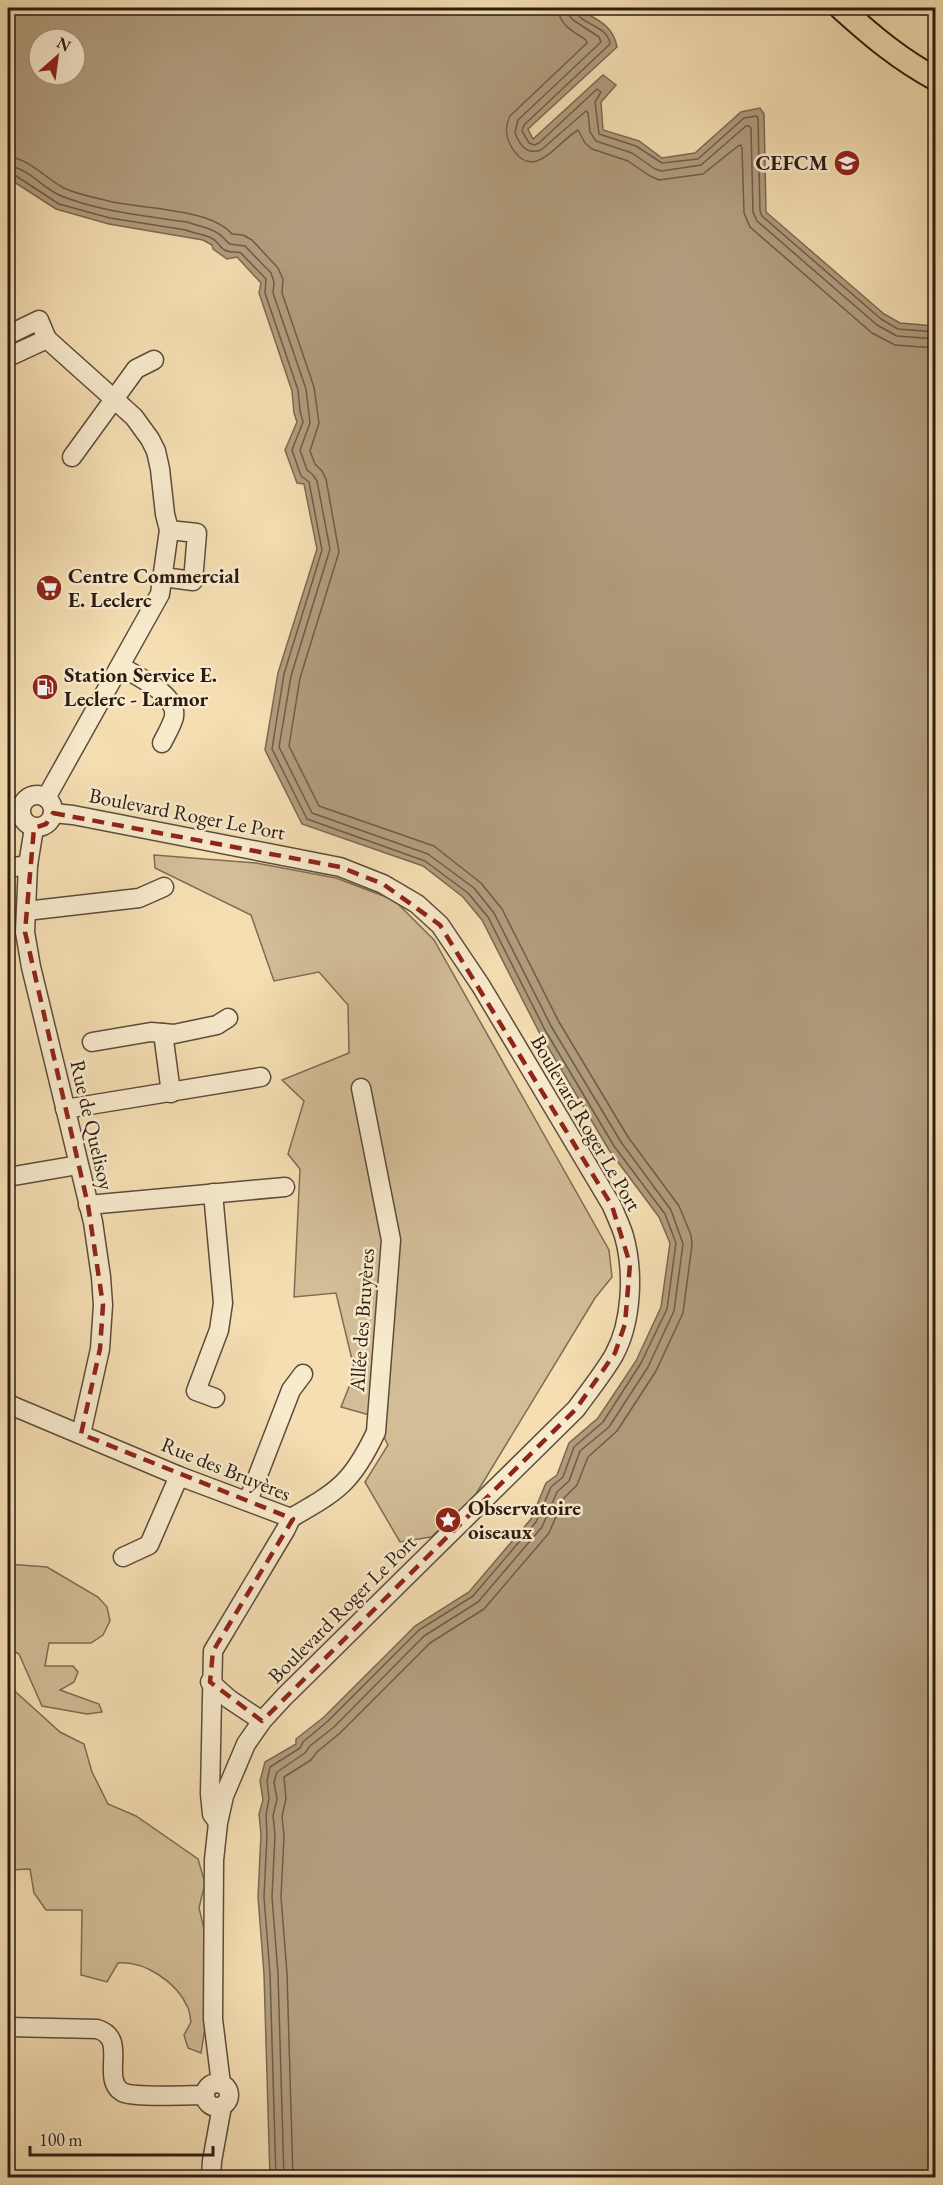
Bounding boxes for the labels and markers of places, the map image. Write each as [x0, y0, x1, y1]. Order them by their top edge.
school or university icon: CEFCM [832, 148, 862, 178]
place label: CEFCM [755, 149, 828, 176]
place label: Centre Commercial E. Leclerc [68, 562, 240, 613]
supermarket icon: Centre Commercial E. Leclerc [34, 573, 64, 603]
place label: Station Service E. Leclerc - Larmor [64, 661, 217, 712]
fuel station icon: Station Service E. Leclerc - Larmor [30, 672, 60, 702]
place label: Observatoire oiseaux [468, 1494, 581, 1545]
place icon: Observatoire oiseaux [433, 1505, 463, 1535]

